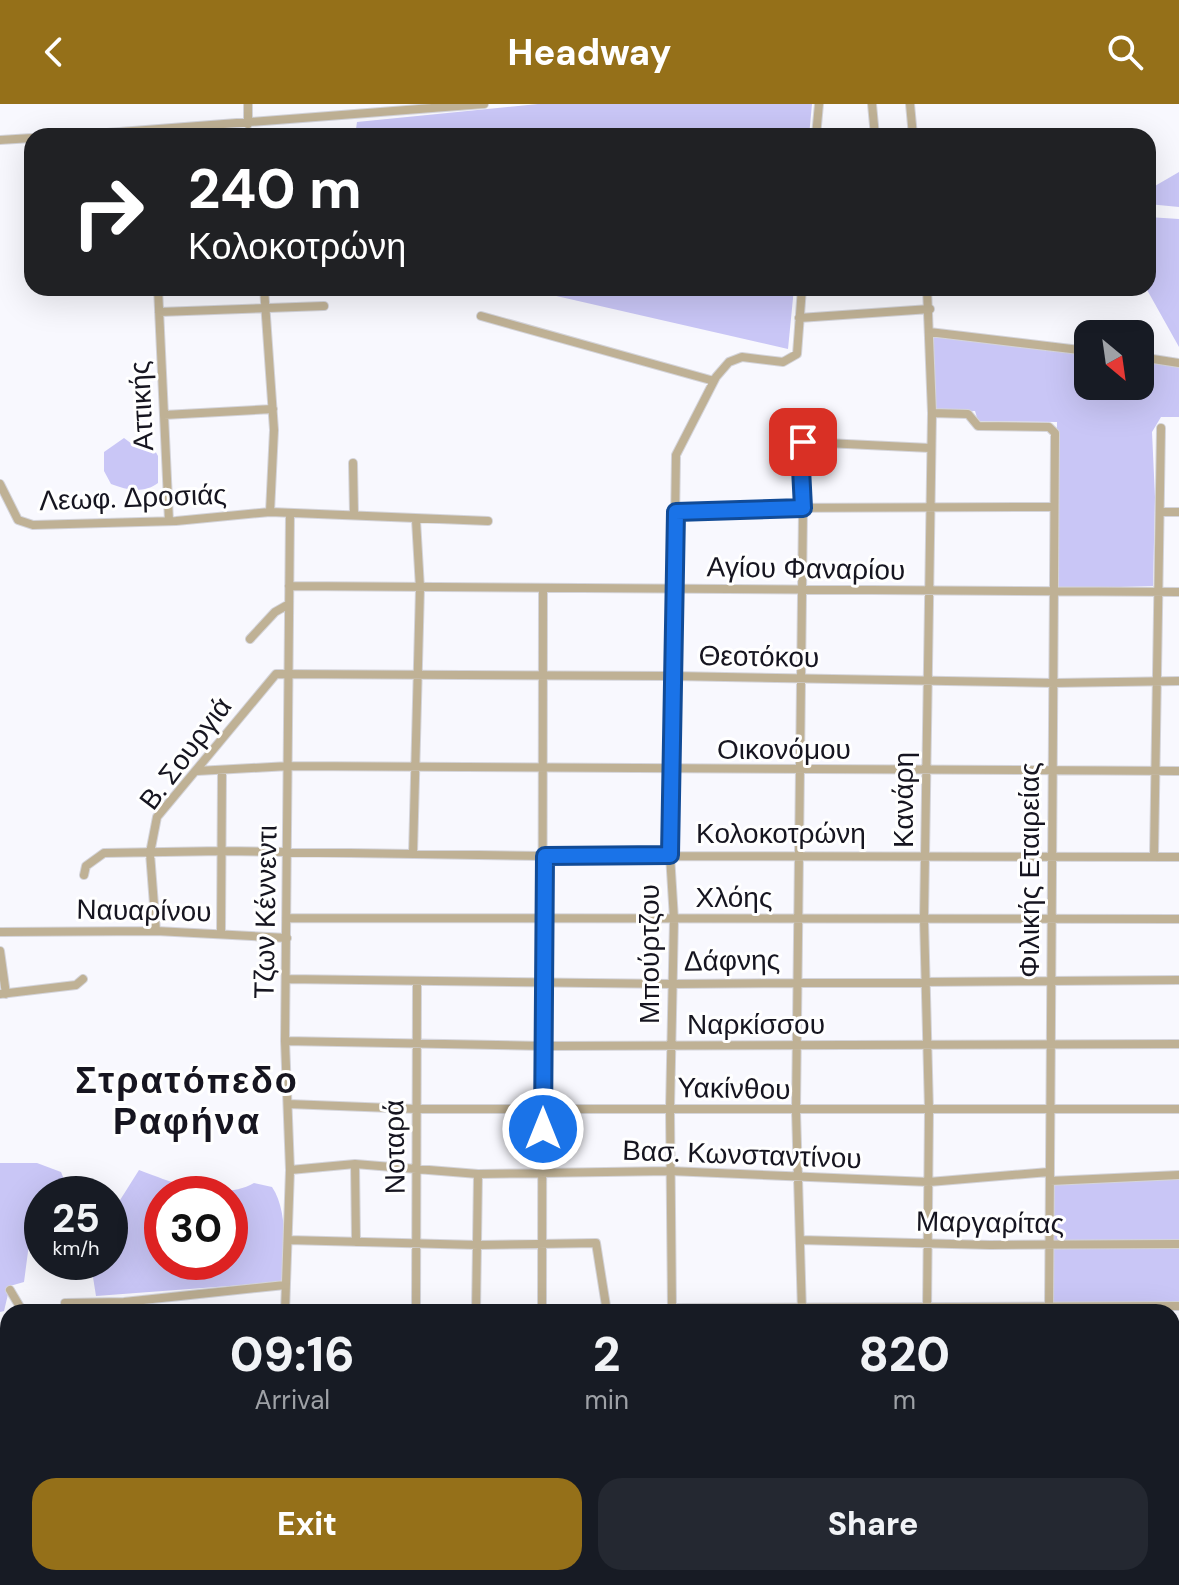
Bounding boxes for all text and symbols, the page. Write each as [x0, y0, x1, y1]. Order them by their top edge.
text: Headway [508, 29, 671, 76]
icon: back [32, 30, 76, 74]
icon: search [1103, 30, 1147, 74]
text: 240 m [188, 152, 362, 225]
icon: right [56, 160, 160, 264]
text: Κολοκοτρώνη [188, 223, 406, 270]
north arrow [1074, 320, 1154, 400]
map controls [1074, 320, 1154, 400]
street label: Αττικής [121, 360, 162, 452]
pin [769, 408, 837, 476]
icon: arrive [781, 420, 825, 464]
street label: Λεωφ. Δροσιάς [39, 476, 227, 519]
street label: Αγίου Φαναρίου [706, 548, 906, 589]
street label: Θεοτόκου [698, 637, 820, 676]
street label: Β. Σουργιά [131, 689, 240, 817]
street label: Οικονόμου [717, 731, 851, 768]
street label: Κανάρη [885, 752, 922, 848]
street label: Φιλικής Εταιρείας [1011, 762, 1048, 978]
street label: Κολοκοτρώνη [696, 815, 866, 852]
street label: Τζων Κέννεντι [245, 825, 286, 999]
street label: Χλόης [696, 879, 772, 916]
street label: Μπούρτζου [631, 884, 668, 1024]
street label: Ναυαρίνου [76, 891, 212, 930]
street label: Δάφνης [684, 941, 780, 980]
street label: Ναρκίσσου [687, 1006, 825, 1043]
district label: Στρατόπεδο Ραφήνα [75, 1057, 299, 1145]
street label: Υακίνθου [677, 1069, 791, 1108]
position arrow [501, 1087, 585, 1171]
street label: Νοταρά [375, 1099, 414, 1194]
street label: Βασ. Κωνσταντίνου [622, 1132, 862, 1177]
speed limit sign: 30 [144, 1176, 248, 1280]
text: 25 [52, 1192, 100, 1244]
street label: Μαργαρίτας [916, 1203, 1064, 1242]
text: km/h [52, 1235, 100, 1261]
text: 09:16 [230, 1323, 355, 1386]
text: 2 [593, 1323, 621, 1386]
text: 820 [859, 1323, 950, 1386]
text: Arrival [254, 1383, 330, 1417]
text: min [585, 1383, 629, 1417]
text: m [893, 1383, 916, 1417]
button: Exit [32, 1478, 582, 1570]
button: Share [598, 1478, 1148, 1570]

